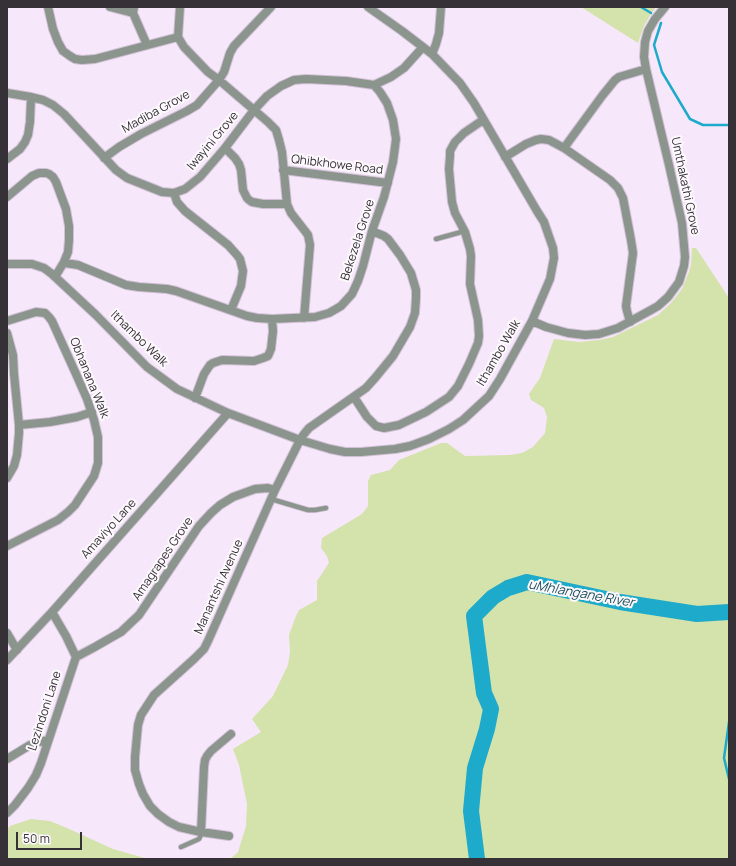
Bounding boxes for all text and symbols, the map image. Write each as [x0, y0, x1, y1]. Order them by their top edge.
street label: Madiba Grove [120, 87, 192, 137]
street label: Iwayini Grove [184, 109, 242, 173]
street label: Umthakathi Grove [668, 136, 702, 236]
street label: Qhibkhowe Road [290, 152, 384, 178]
street label: Bekezela Grove [338, 198, 378, 282]
street label: Ithambo Walk [107, 308, 171, 370]
street label: Ithambo Walk [474, 317, 524, 389]
street label: Obhanana Walk [66, 336, 112, 420]
street label: Amaviyo Lane [78, 496, 140, 562]
street label: Amagrapes Grove [130, 515, 196, 603]
street label: Manantshi Avenue [192, 537, 246, 637]
water label: uMhlangane River [527, 577, 635, 611]
street label: Lezindoni Lane [25, 669, 65, 753]
scale bar [18, 824, 84, 850]
text: 50 m [23, 830, 50, 847]

